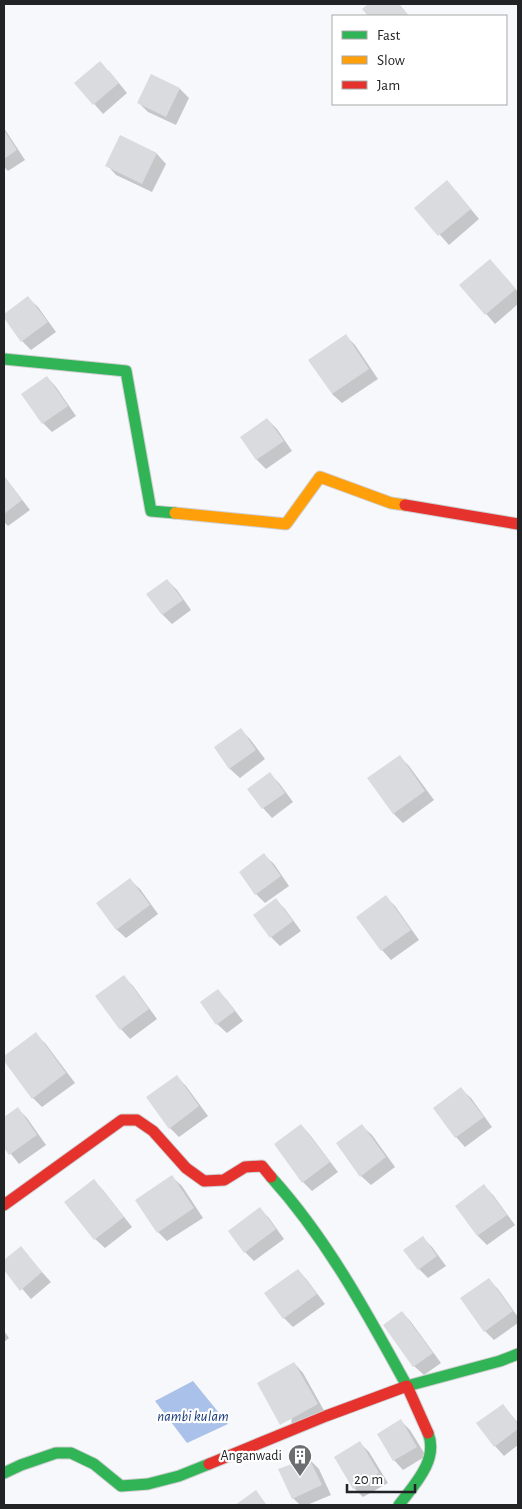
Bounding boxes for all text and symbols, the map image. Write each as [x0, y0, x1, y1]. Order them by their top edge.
legend [332, 15, 507, 105]
text: Fast [377, 28, 401, 43]
text: Slow [377, 53, 405, 68]
text: Jam [377, 78, 400, 93]
water label: nambi kulam [157, 1409, 229, 1424]
building icon: Anganwadi [287, 1443, 313, 1477]
place label: Anganwadi [221, 1449, 282, 1463]
scale bar [347, 1462, 414, 1494]
text: 20 m [354, 1472, 383, 1487]

